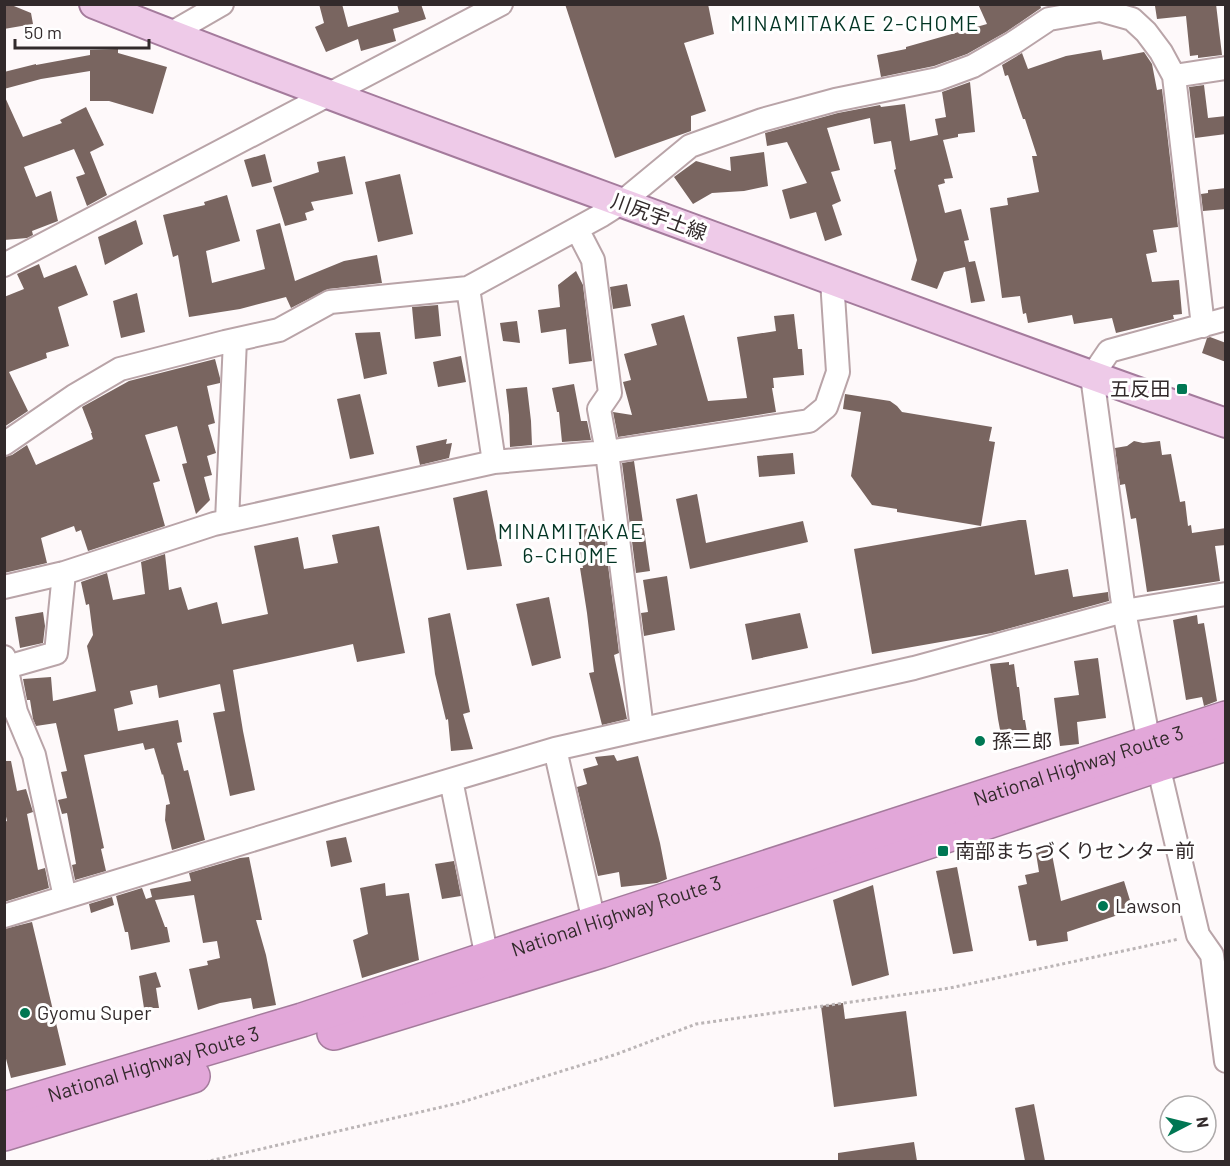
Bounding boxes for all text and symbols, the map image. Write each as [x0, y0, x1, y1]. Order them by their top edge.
district label: MINAMITAKAE 2-CHOME [730, 10, 980, 35]
scale bar [15, 12, 148, 50]
text: 50 m [24, 21, 62, 43]
street label: 川尻宇土線 [608, 188, 710, 244]
place label: 五反田 [1110, 376, 1170, 400]
marker: 五反田 [1175, 382, 1189, 396]
district label: MINAMITAKAE 6-CHOME [498, 518, 644, 567]
street label: National Highway Route 3 [970, 720, 1186, 810]
place label: 孫三郎 [992, 728, 1052, 752]
marker: 孫三郎 [973, 734, 987, 748]
place label: 南部まちづくりセンター前 [955, 838, 1195, 862]
marker: 南部まちづくりセンター前 [936, 844, 950, 858]
street label: National Highway Route 3 [508, 870, 724, 961]
place label: Lawson [1115, 893, 1182, 917]
marker: Lawson [1096, 899, 1110, 913]
place label: Gyomu Super [37, 1000, 152, 1024]
marker: Gyomu Super [18, 1006, 32, 1020]
street label: National Highway Route 3 [45, 1021, 262, 1106]
north arrow [1158, 1094, 1218, 1154]
text: N [1193, 1116, 1213, 1129]

